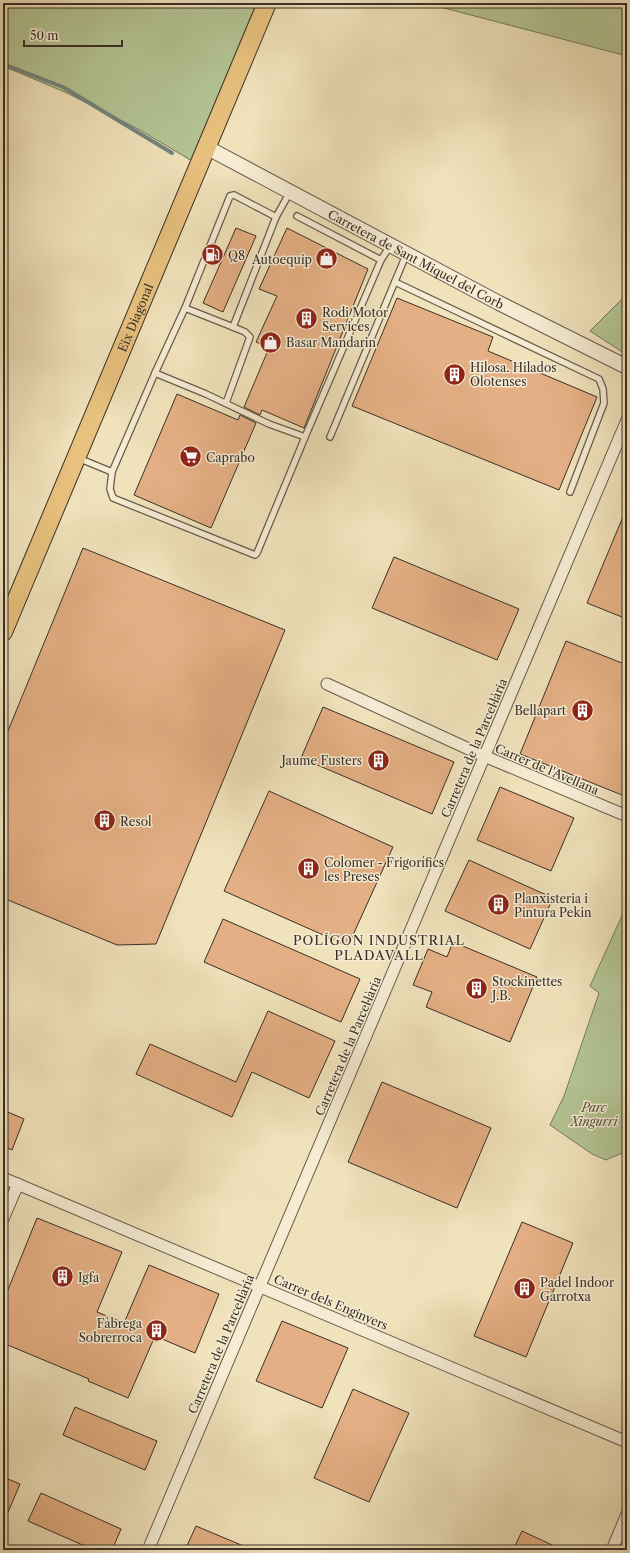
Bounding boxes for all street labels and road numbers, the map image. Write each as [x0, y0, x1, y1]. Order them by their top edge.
street label: Carretera de Sant Miquel del Corb [326, 206, 506, 312]
street label: Eix Diagonal [114, 281, 156, 354]
street label: Carretera de la Parcel·lària [438, 675, 510, 820]
street label: Carrer de l'Avellana [493, 740, 602, 798]
street label: Carretera de la Parcel·lària [312, 973, 384, 1118]
street label: Carretera de la Parcel·lària [185, 1271, 257, 1416]
street label: Carrer dels Enginyers [272, 1271, 390, 1333]

